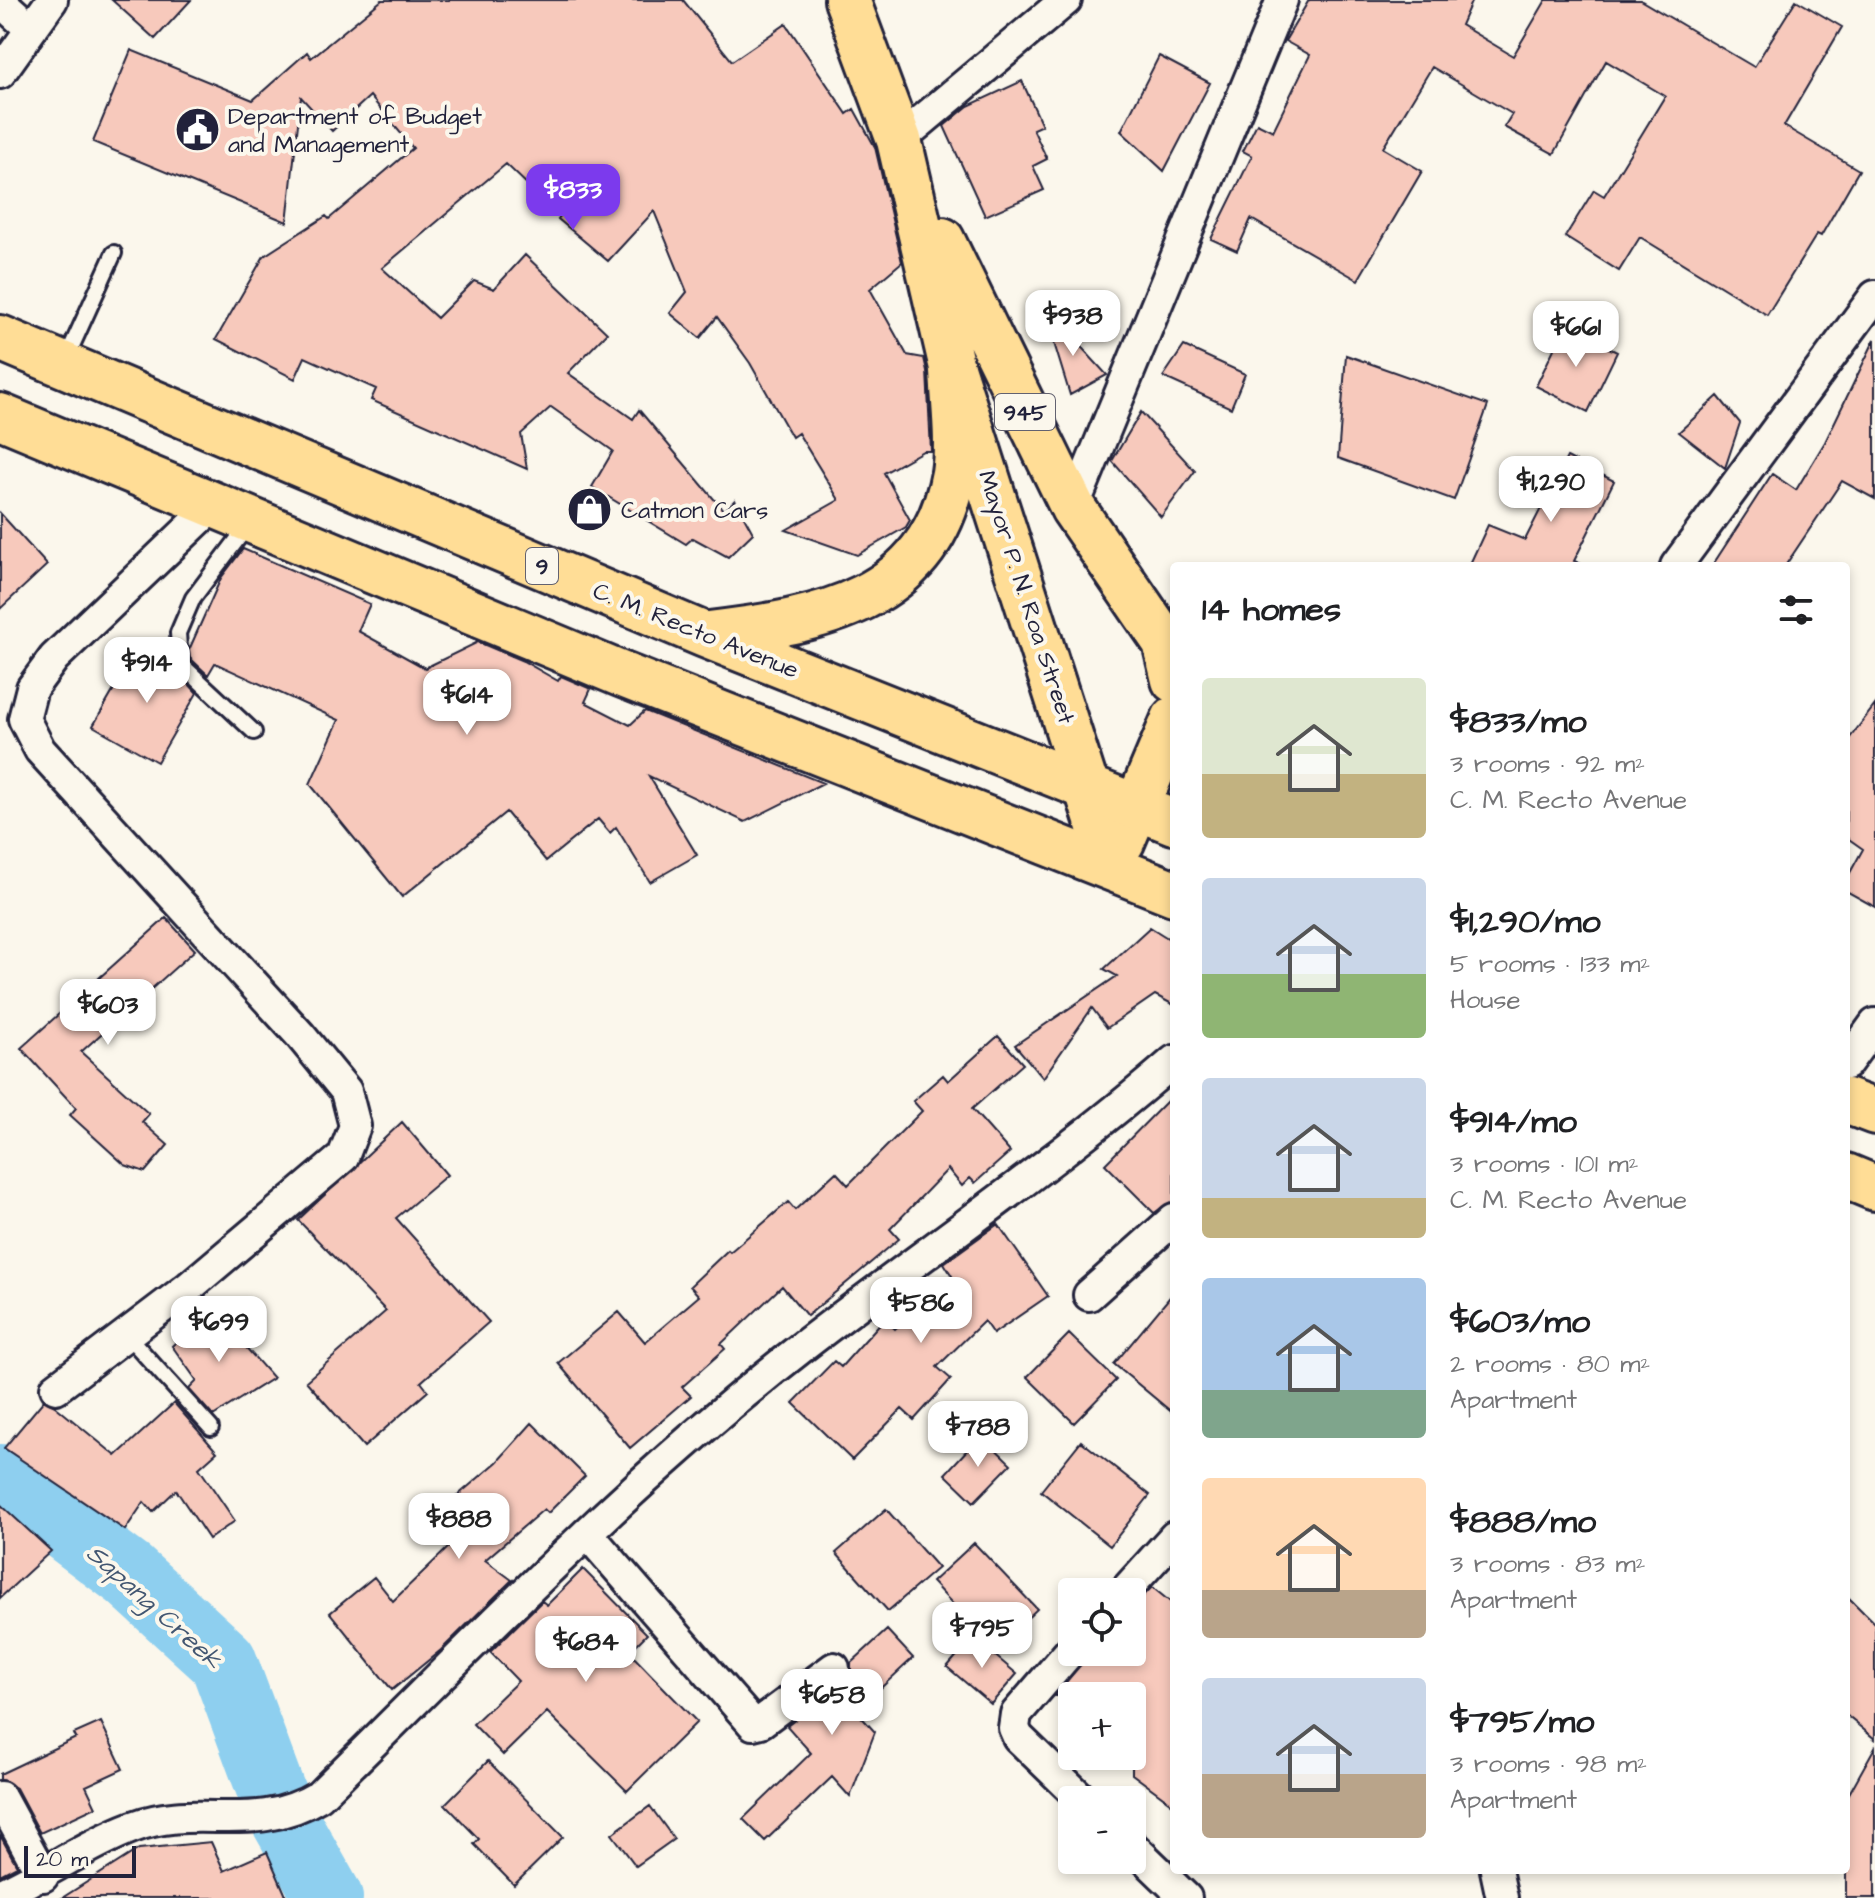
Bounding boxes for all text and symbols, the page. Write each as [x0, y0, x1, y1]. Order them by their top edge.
place label: Department of Budget and Management [228, 100, 482, 163]
public building icon: Department of Budget and Management [173, 106, 221, 154]
pin: $833 [526, 164, 620, 232]
text: $833 [544, 172, 602, 208]
pin: $938 [1026, 290, 1120, 358]
text: $938 [1043, 298, 1103, 334]
pin: $661 [1529, 301, 1623, 369]
text: $661 [1551, 309, 1601, 345]
road number: 945 [995, 394, 1055, 430]
pin: $1,290 [1486, 456, 1616, 524]
text: $1,290 [1517, 464, 1585, 500]
street label: Mayor P. N. Roa Street [968, 466, 1083, 729]
shop icon: Catmon Cars [566, 486, 614, 534]
place label: Catmon Cars [621, 494, 768, 528]
road number: 9 [526, 548, 558, 584]
street label: C. M. Recto Avenue [588, 574, 803, 688]
text: 14 homes [1202, 586, 1341, 634]
icon: filters [1774, 588, 1818, 632]
pin: $914 [100, 637, 194, 705]
text: $914 [122, 645, 172, 681]
pin: $614 [420, 669, 514, 737]
text: $614 [441, 677, 493, 713]
text: $833/mo [1450, 698, 1587, 746]
icon: home [1266, 710, 1362, 806]
text: 3 rooms · 92 m² [1450, 746, 1645, 782]
text: C. M. Recto Avenue [1450, 782, 1687, 818]
text: $1,290/mo [1450, 898, 1601, 946]
icon: home [1266, 910, 1362, 1006]
text: 5 rooms · 133 m² [1450, 946, 1650, 982]
pin: $603 [61, 979, 155, 1047]
text: House [1450, 982, 1521, 1018]
text: $603 [78, 987, 138, 1023]
text: $914/mo [1450, 1098, 1577, 1146]
icon: home [1266, 1110, 1362, 1206]
text: 3 rooms · 101 m² [1450, 1146, 1638, 1182]
text: C. M. Recto Avenue [1450, 1182, 1687, 1218]
pin: $586 [874, 1277, 968, 1345]
text: $586 [888, 1285, 954, 1321]
pin: $699 [172, 1296, 266, 1364]
text: $603/mo [1450, 1298, 1590, 1346]
text: $699 [189, 1304, 249, 1340]
icon: home [1266, 1310, 1362, 1406]
text: 2 rooms · 80 m² [1450, 1346, 1650, 1382]
text: Apartment [1450, 1382, 1577, 1418]
pin: $788 [931, 1401, 1025, 1469]
text: $788 [946, 1409, 1010, 1445]
pin: $888 [412, 1493, 506, 1561]
text: $888/mo [1450, 1498, 1596, 1546]
text: $888 [426, 1501, 492, 1537]
icon: home [1266, 1510, 1362, 1606]
water label: Sapang Creek [78, 1536, 231, 1679]
text: 3 rooms · 83 m² [1450, 1546, 1645, 1582]
map controls [1058, 1578, 1146, 1874]
button: locate [1058, 1578, 1146, 1666]
text: Apartment [1450, 1582, 1577, 1618]
pin: $795 [935, 1602, 1029, 1670]
text: $795 [950, 1610, 1014, 1646]
pin: $684 [539, 1616, 633, 1684]
text: $684 [553, 1624, 619, 1660]
pin: $658 [785, 1669, 879, 1737]
text: $658 [799, 1677, 865, 1713]
button: + [1058, 1682, 1146, 1770]
text: $795/mo [1450, 1698, 1594, 1746]
icon: home [1266, 1710, 1362, 1806]
text: 3 rooms · 98 m² [1450, 1746, 1647, 1782]
text: Apartment [1450, 1782, 1577, 1818]
button: − [1058, 1786, 1146, 1874]
scale bar [24, 1842, 136, 1878]
text: 20 m [36, 1844, 88, 1875]

